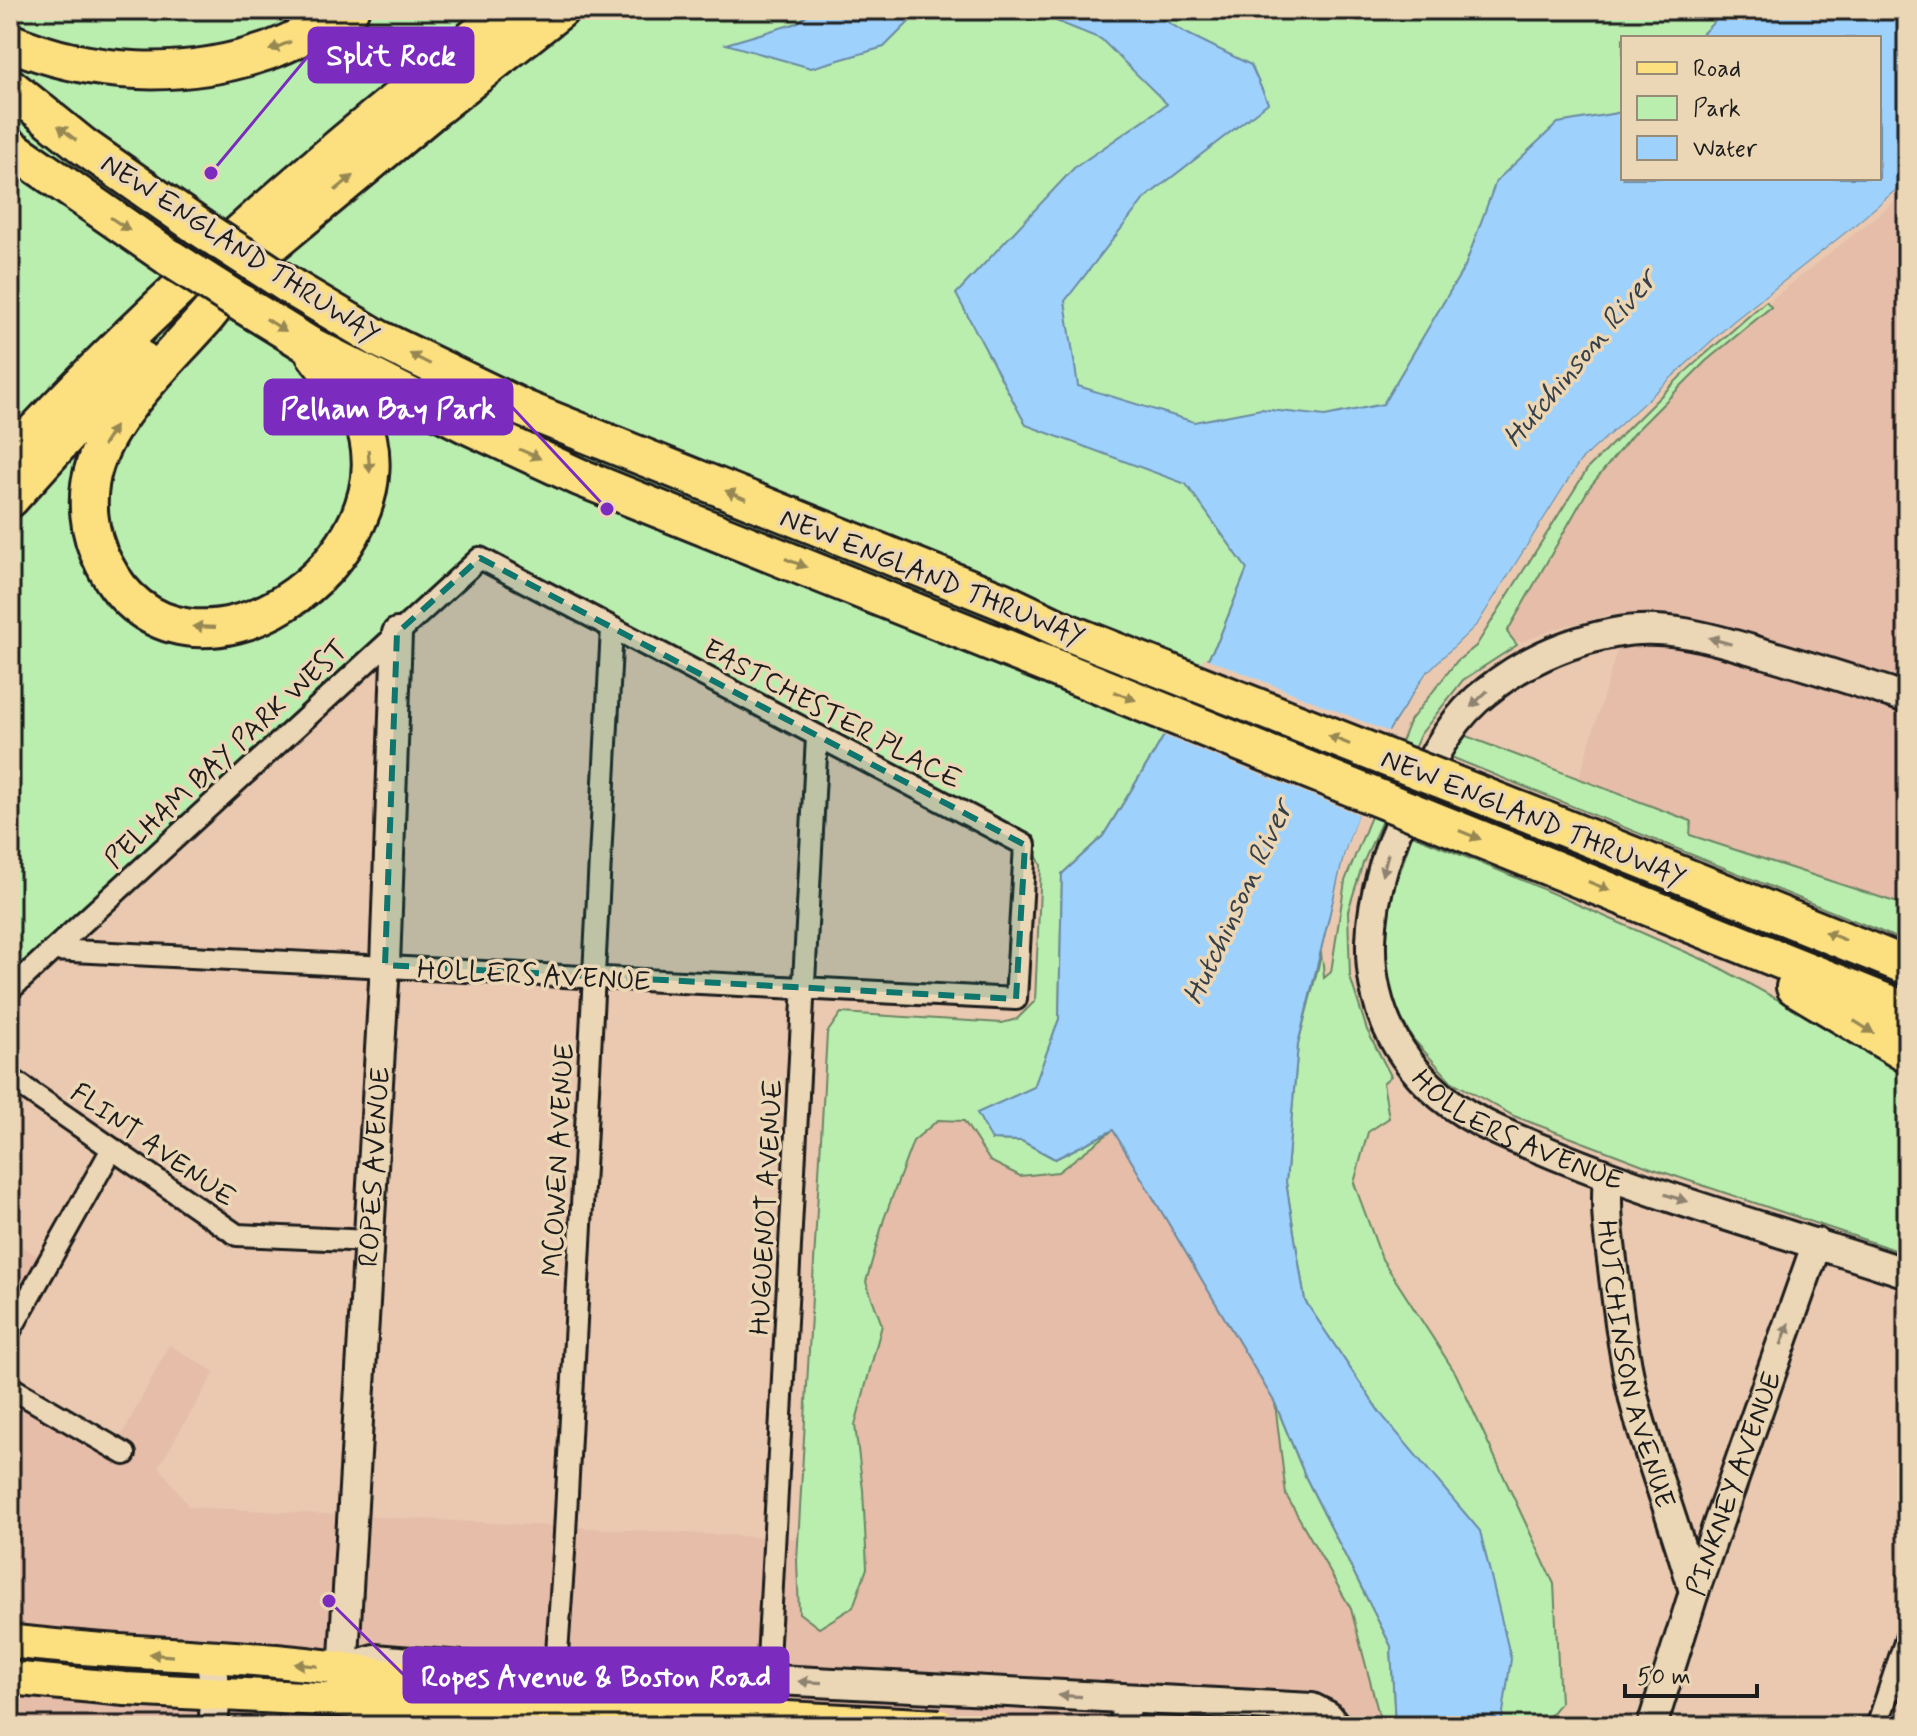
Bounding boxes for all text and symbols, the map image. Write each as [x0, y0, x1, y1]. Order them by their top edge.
callout: Split Rock [309, 28, 473, 82]
legend [1621, 36, 1881, 180]
text: Split Rock [326, 37, 456, 76]
one-way arrow [268, 40, 292, 53]
text: Road [1693, 54, 1741, 85]
text: Park [1693, 94, 1741, 125]
one-way arrow [57, 126, 77, 142]
text: Water [1693, 134, 1758, 165]
street label: NEW ENGLAND THRUWAY [93, 146, 386, 354]
one-way arrow [334, 175, 354, 192]
one-way arrow [109, 216, 130, 231]
water label: Hutchinson River [1494, 259, 1669, 456]
one-way arrow [265, 318, 287, 332]
one-way arrow [408, 353, 431, 366]
callout: Pelham Bay Park [265, 380, 512, 434]
text: Pelham Bay Park [280, 390, 496, 429]
one-way arrow [102, 425, 116, 447]
one-way arrow [518, 447, 541, 460]
one-way arrow [363, 449, 376, 474]
one-way arrow [724, 488, 748, 501]
street label: NEW ENGLAND THRUWAY [774, 500, 1090, 656]
one-way arrow [784, 557, 808, 570]
one-way arrow [191, 621, 216, 634]
street label: EASTCHESTER PLACE [696, 631, 968, 799]
street label: PELHAM BAY PARK WEST [97, 632, 356, 877]
one-way arrow [1707, 634, 1732, 646]
one-way arrow [1113, 689, 1137, 702]
one-way arrow [1470, 689, 1489, 708]
one-way arrow [1327, 733, 1351, 746]
street label: NEW ENGLAND THRUWAY [1375, 741, 1691, 897]
water label: Hutchinson River [1174, 791, 1304, 1011]
one-way arrow [1458, 829, 1482, 842]
one-way arrow [1378, 853, 1390, 878]
one-way arrow [1587, 880, 1611, 893]
one-way arrow [1823, 930, 1847, 943]
street label: HOLLERS AVENUE [416, 952, 651, 1001]
one-way arrow [1853, 1020, 1875, 1034]
street label: MCOWEN AVENUE [535, 1042, 584, 1278]
street label: HOLLERS AVENUE [1402, 1062, 1628, 1200]
street label: ROPES AVENUE [351, 1066, 400, 1268]
street label: FLINT AVENUE [63, 1075, 243, 1217]
street label: HUGUENOT AVENUE [742, 1078, 793, 1336]
one-way arrow [1665, 1193, 1689, 1205]
street label: HUTCHINSON AVENUE [1587, 1219, 1683, 1513]
one-way arrow [1779, 1322, 1792, 1346]
street label: PINKNEY AVENUE [1678, 1367, 1791, 1601]
one-way arrow [148, 1648, 173, 1661]
callout: Ropes Avenue & Boston Road [404, 1648, 788, 1702]
scale bar [1625, 1648, 1757, 1698]
one-way arrow [293, 1658, 318, 1671]
text: Ropes Avenue & Boston Road [421, 1658, 771, 1697]
text: 50 m [1637, 1662, 1691, 1693]
one-way arrow [797, 1675, 822, 1688]
one-way arrow [1057, 1690, 1082, 1703]

